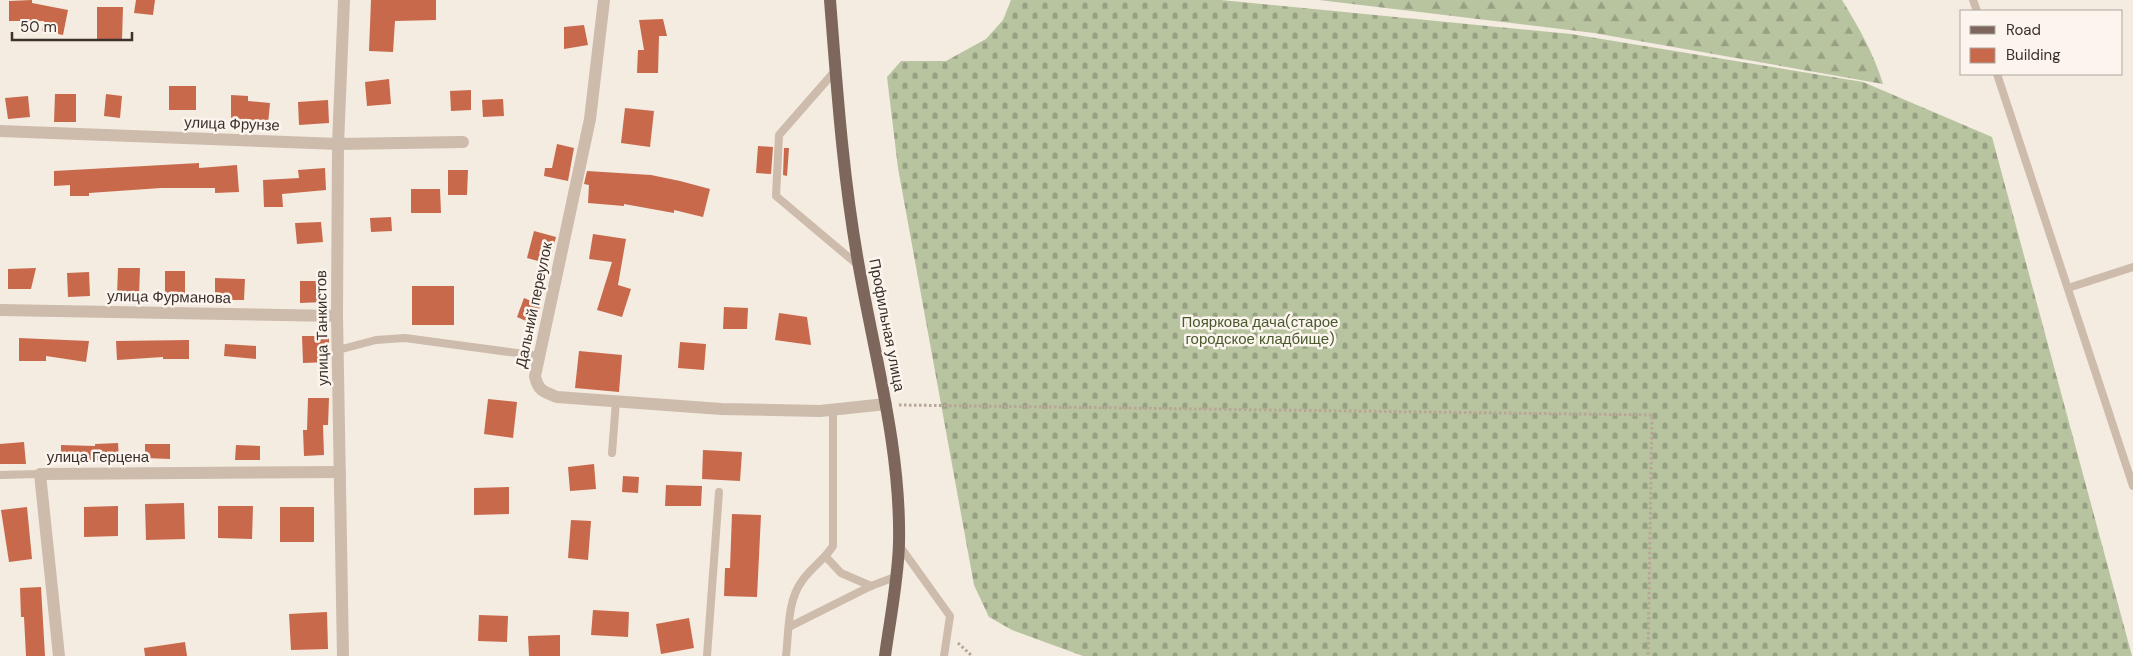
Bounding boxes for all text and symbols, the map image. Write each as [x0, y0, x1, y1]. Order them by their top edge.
scale bar [12, 10, 132, 42]
legend [1960, 10, 2123, 75]
text: 50 m [20, 17, 57, 37]
text: Road [2006, 20, 2041, 40]
text: Building [2006, 45, 2061, 65]
street label: улица Фрунзе [184, 112, 280, 136]
street label: Дальний переулок [511, 240, 557, 370]
street label: Профильная улица [864, 257, 910, 394]
street label: улица Танкистов [311, 270, 333, 386]
street label: улица Фурманова [107, 286, 232, 308]
park label: Пояркова дача(старое городское кладбище) [1182, 312, 1338, 349]
street label: улица Герцена [47, 447, 150, 467]

